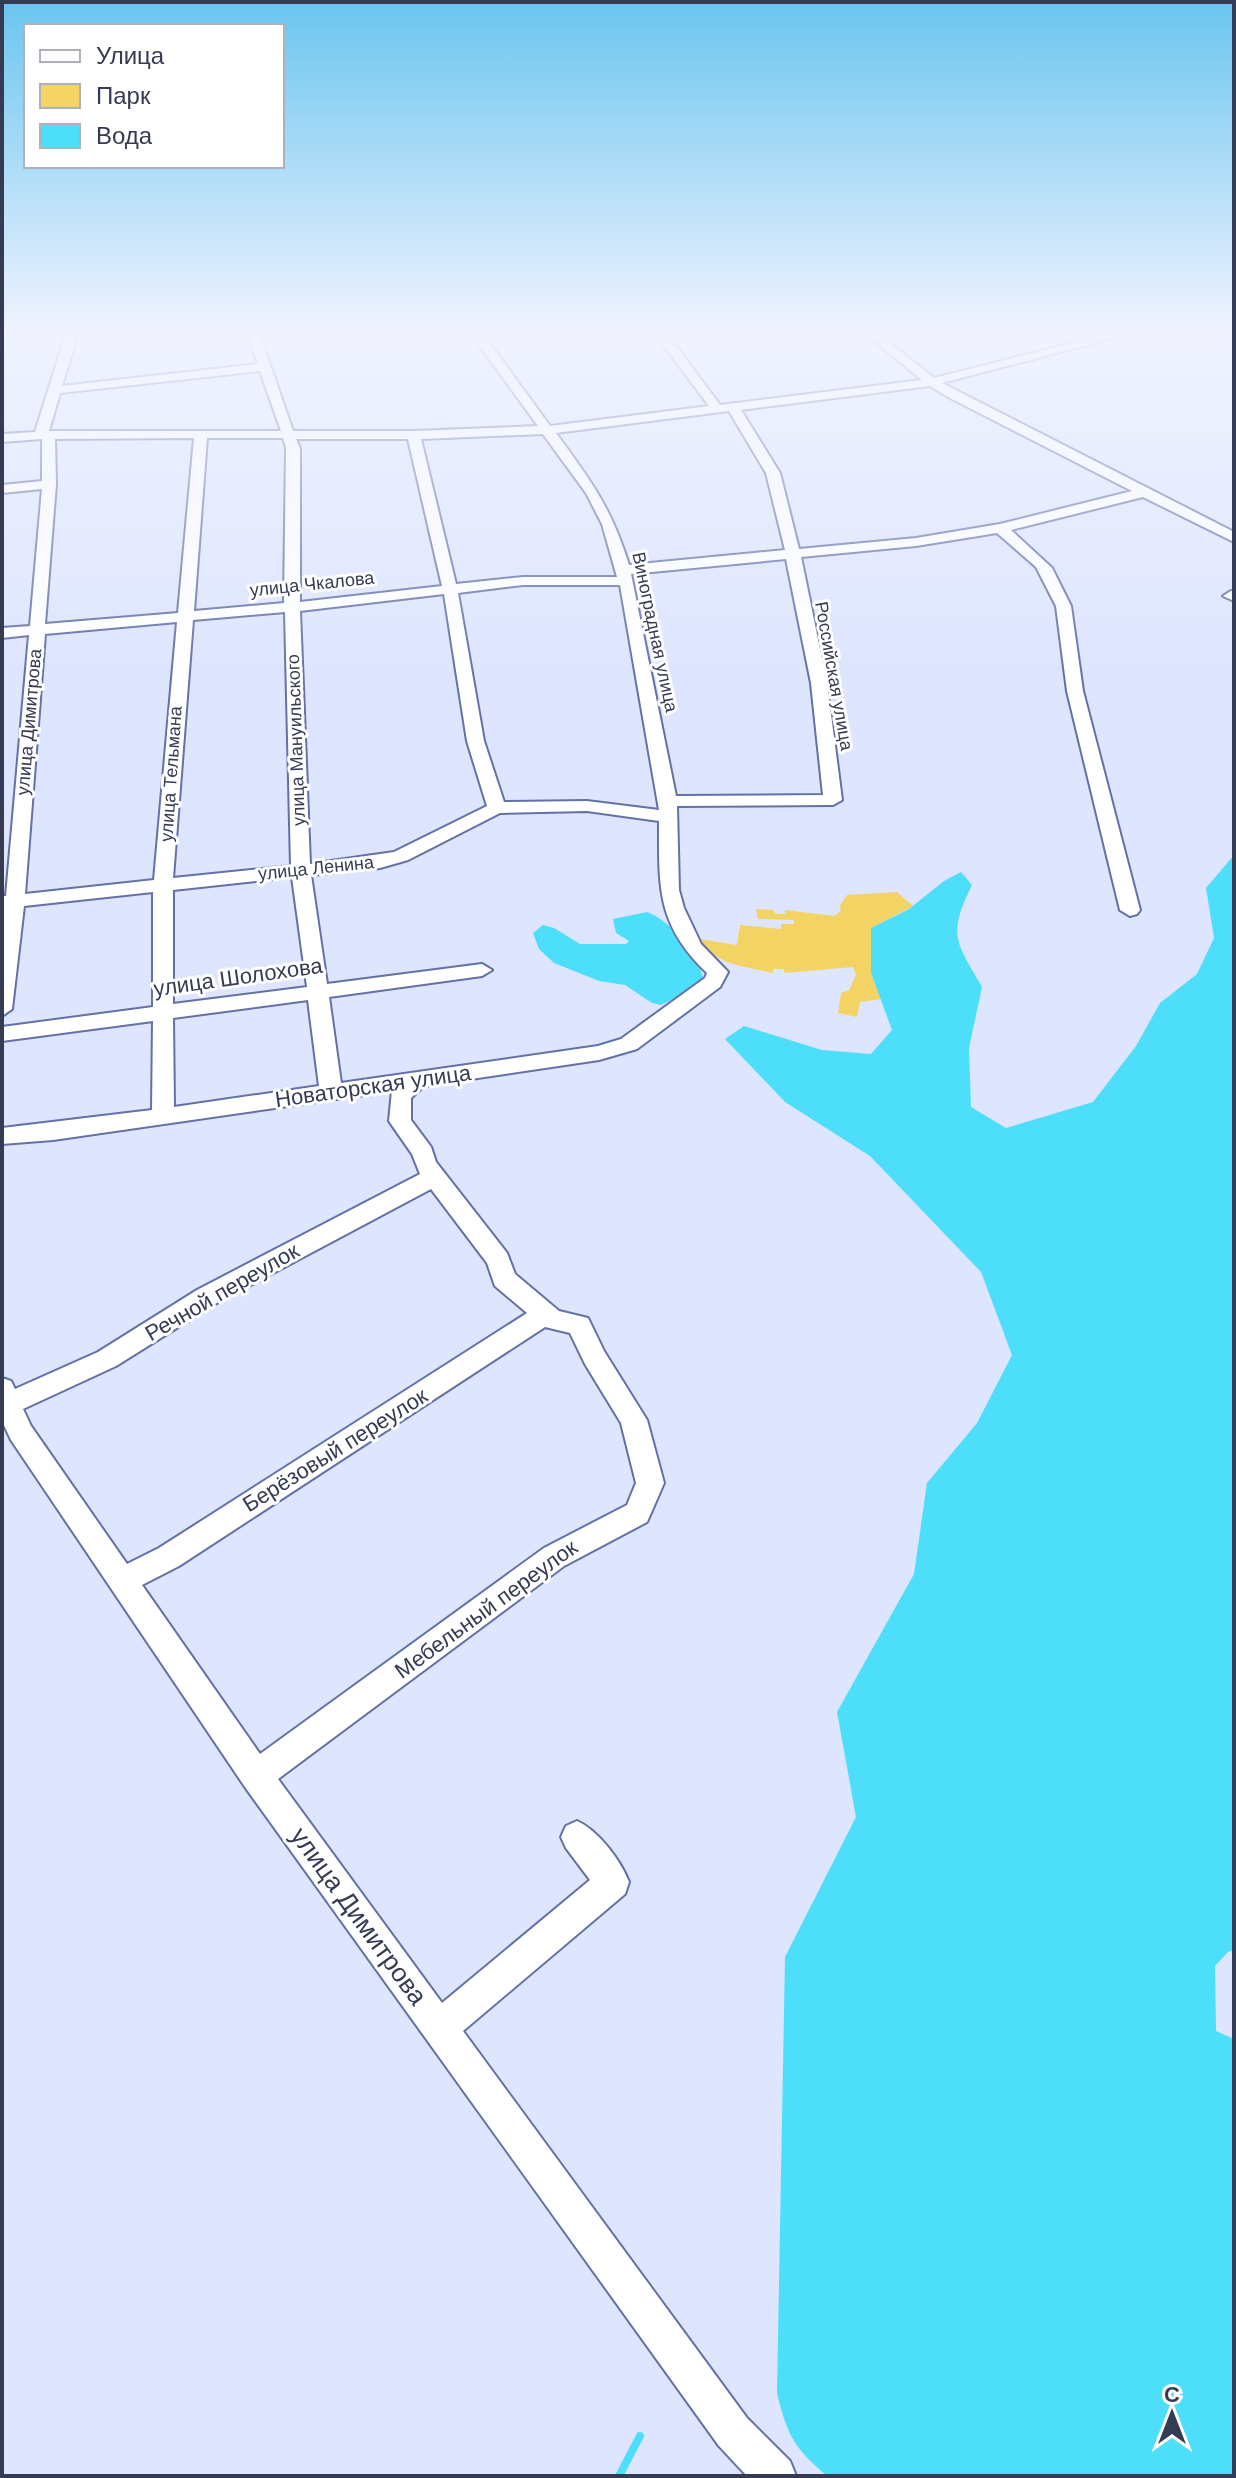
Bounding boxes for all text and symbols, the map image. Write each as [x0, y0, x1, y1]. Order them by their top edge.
legend [24, 24, 284, 168]
text: Улица [96, 42, 165, 69]
text: Парк [96, 82, 151, 109]
text: Вода [96, 122, 153, 149]
street label: Виноградная улица [628, 550, 682, 715]
street label: улица Чкалова [249, 567, 376, 600]
street label: Российская улица [811, 600, 857, 753]
street label: улица Димитрова [13, 647, 45, 796]
street label: улица Мануильского [283, 654, 309, 826]
street label: улица Тельмана [156, 704, 186, 843]
street label: улица Ленина [257, 852, 376, 884]
street label: улица Шолохова [152, 953, 325, 1001]
street label: Новаторская улица [273, 1060, 473, 1112]
street label: Речной переулок [141, 1238, 304, 1346]
street label: Берёзовый переулок [238, 1383, 432, 1517]
street label: Мебельный переулок [390, 1534, 582, 1683]
street label: улица Димитрова [285, 1821, 434, 2011]
north arrow [1132, 2374, 1212, 2454]
text: С [1164, 2382, 1180, 2407]

